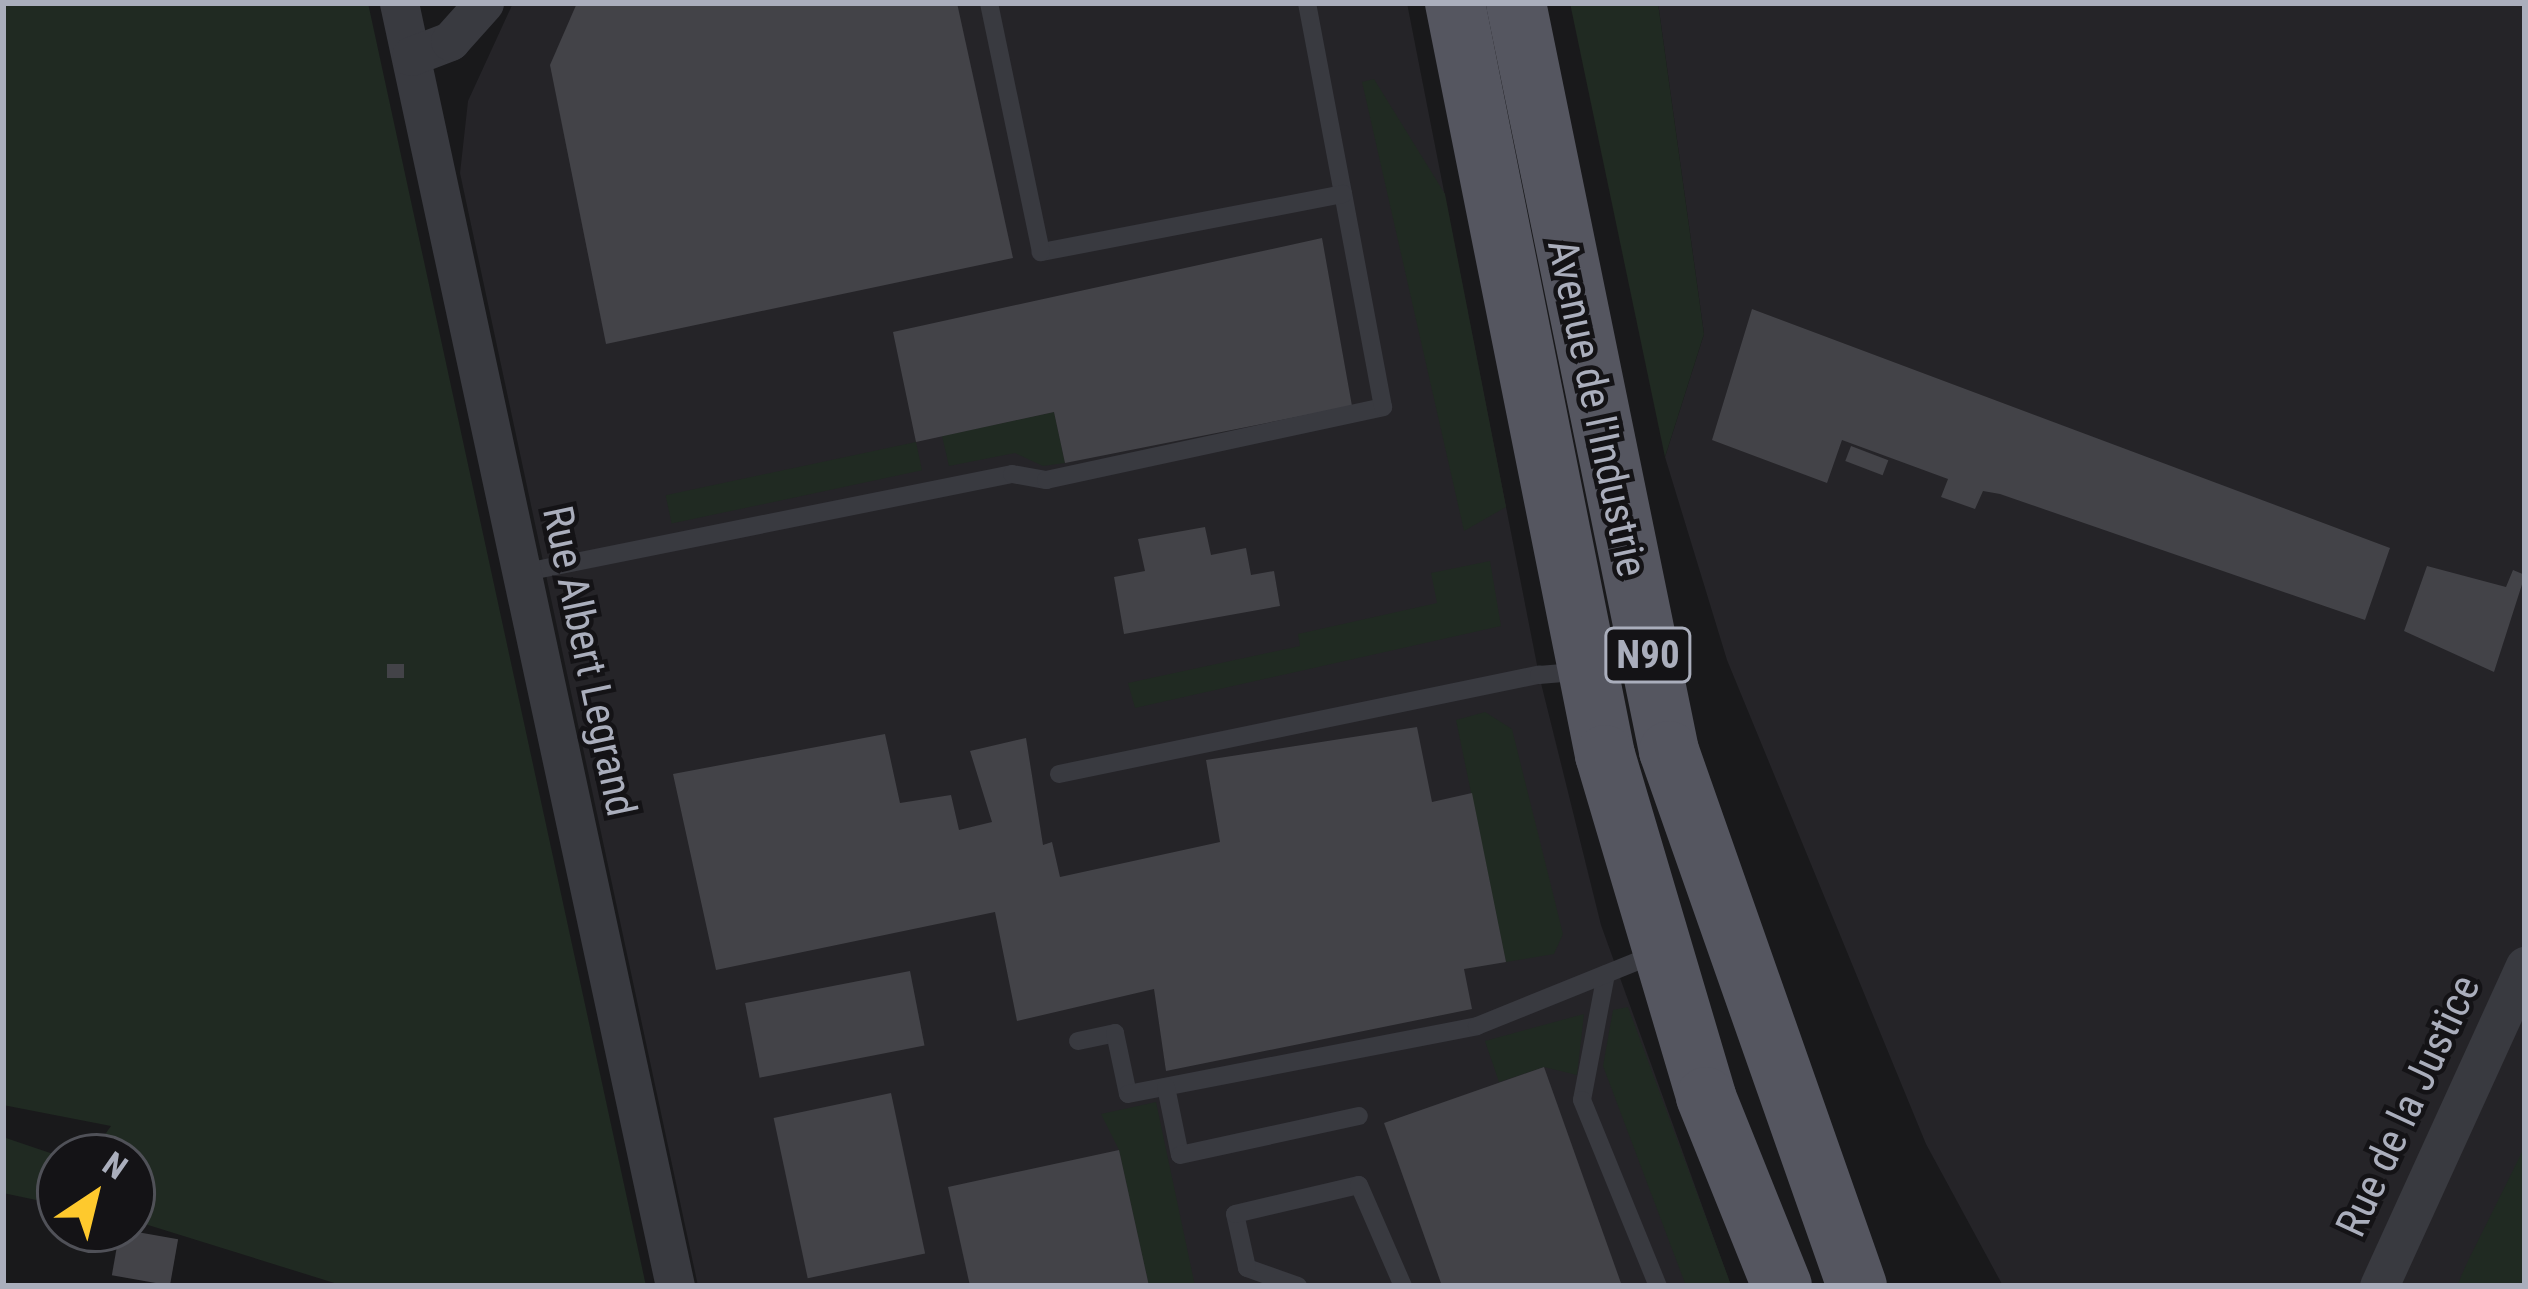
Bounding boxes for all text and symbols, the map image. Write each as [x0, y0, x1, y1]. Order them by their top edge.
street label: Avenue de l'Industrie [1537, 235, 1657, 581]
street label: Rue Albert Legrand [532, 501, 646, 821]
road number: N90 [1603, 622, 1693, 688]
street label: Rue de la Justice [2325, 967, 2491, 1245]
north arrow [36, 1133, 156, 1253]
text: N [96, 1144, 135, 1187]

